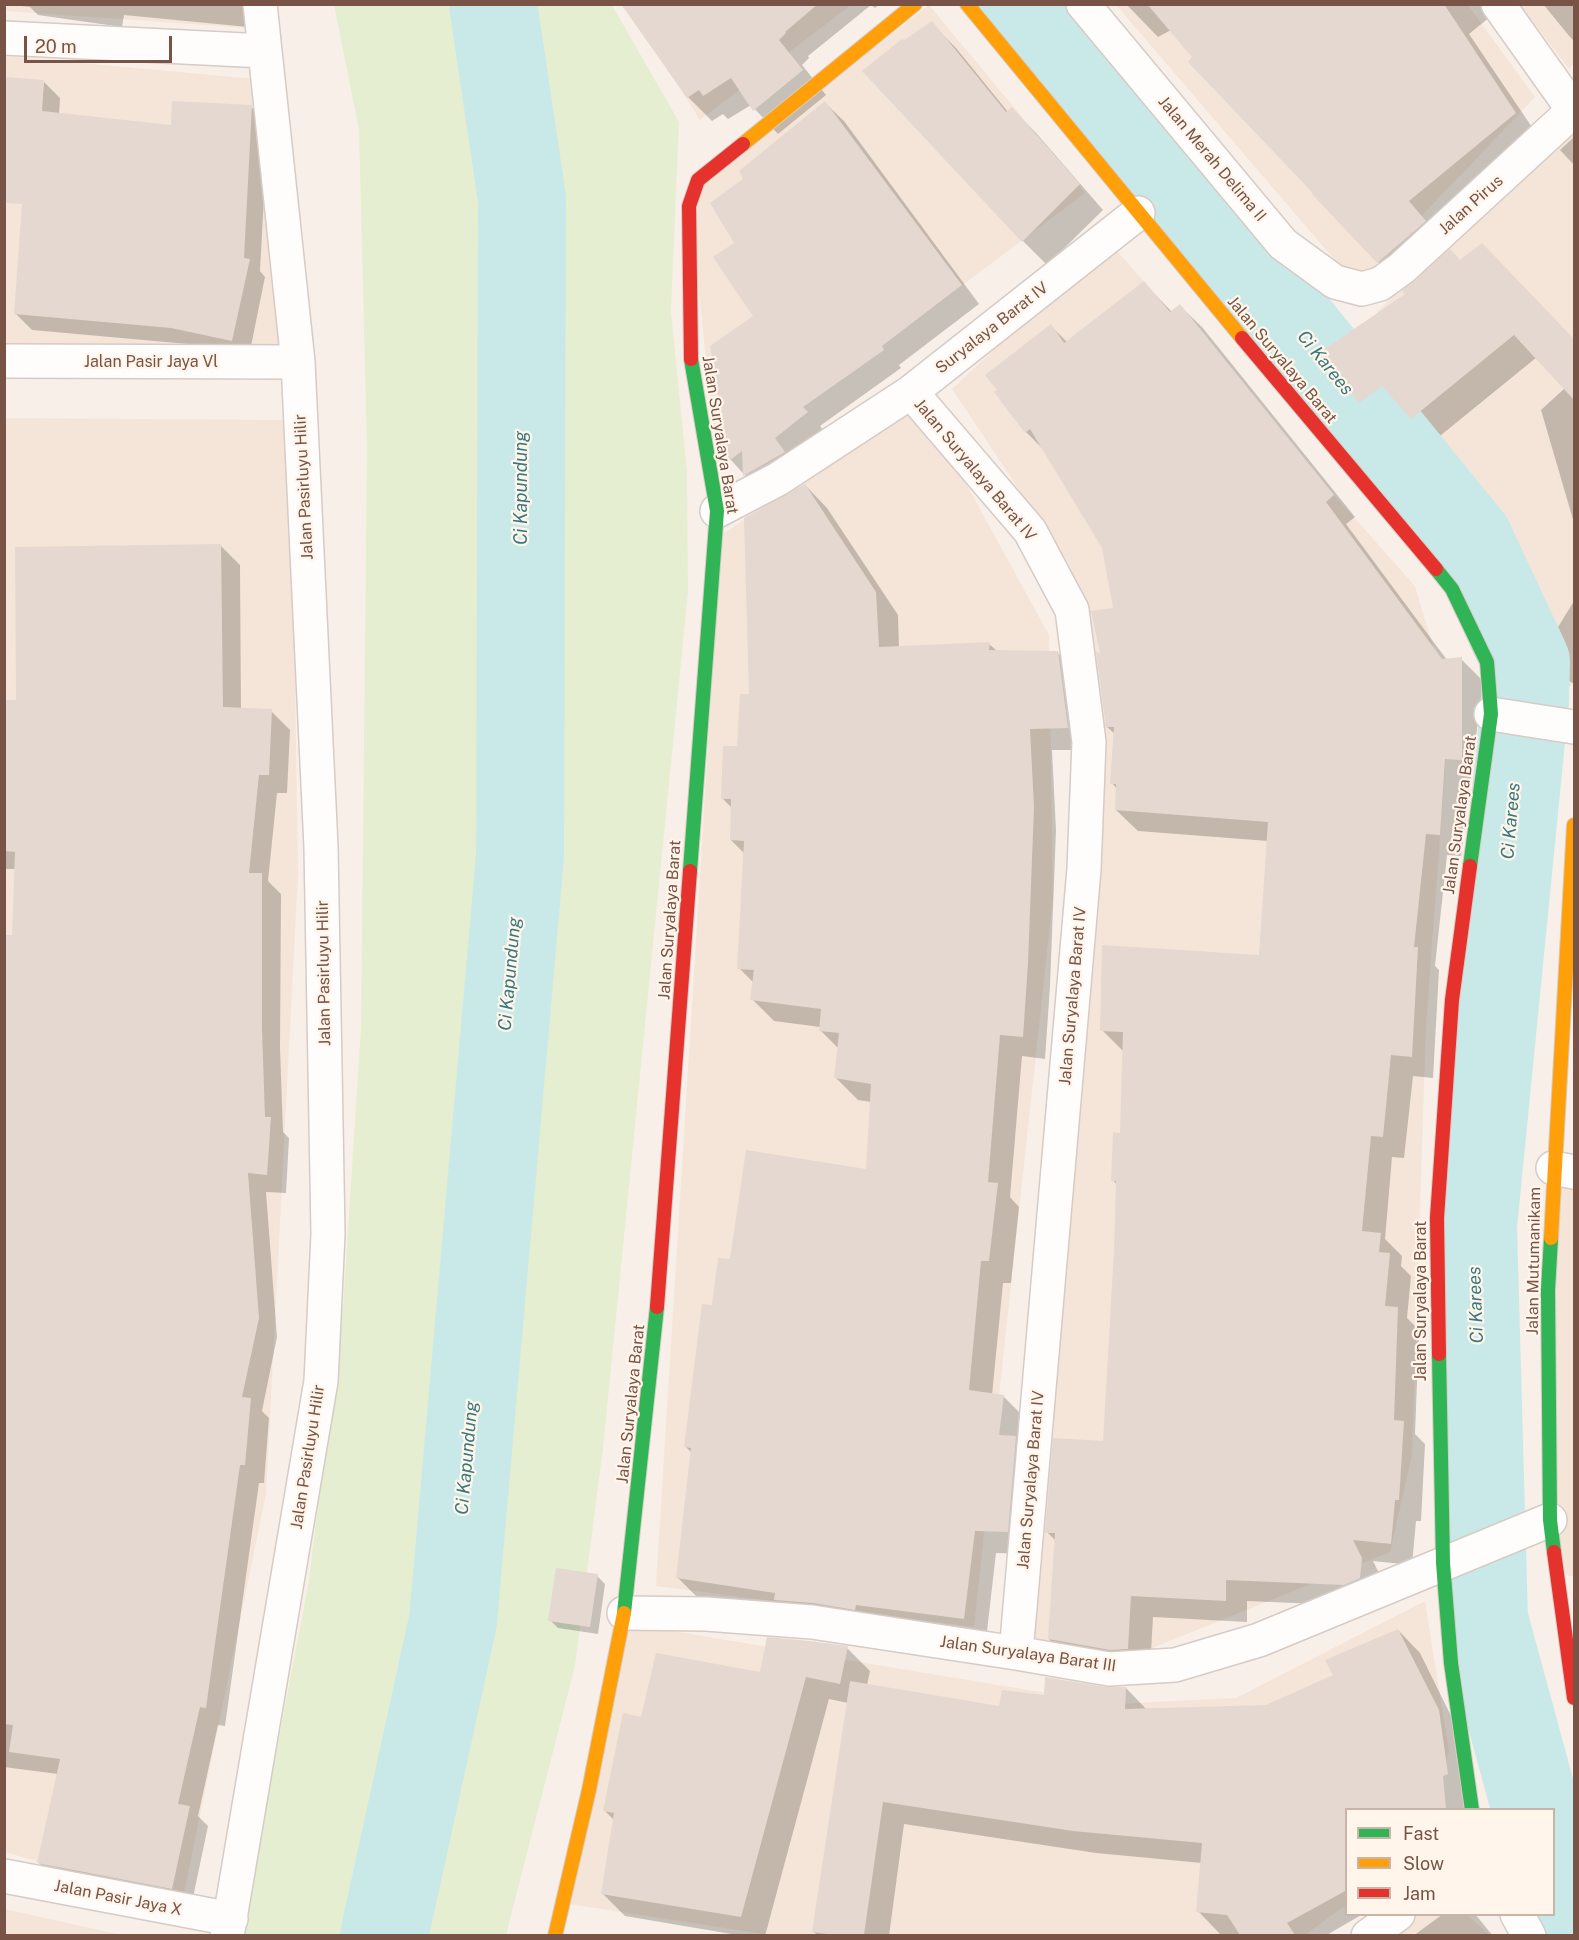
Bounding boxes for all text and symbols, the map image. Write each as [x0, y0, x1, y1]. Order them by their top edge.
scale bar [27, 24, 176, 62]
text: 20 m [35, 36, 77, 57]
street label: Jalan Merah Delima II [1154, 93, 1270, 225]
street label: Jalan Pirus [1435, 171, 1507, 239]
street label: Suryalaya Barat IV [932, 278, 1052, 378]
street label: Jalan Suryalaya Barat [1223, 292, 1341, 428]
water label: Ci Karees [1292, 326, 1358, 400]
street label: Jalan Pasir Jaya Vl [84, 352, 218, 372]
street label: Jalan Suryalaya Barat [698, 354, 742, 516]
street label: Jalan Suryalaya Barat IV [910, 395, 1040, 545]
street label: Jalan Pasirluyu Hilir [291, 414, 317, 560]
water label: Ci Kapundung [510, 431, 532, 545]
street label: Jalan Suryalaya Barat [1439, 734, 1481, 896]
water label: Ci Karees [1497, 782, 1525, 860]
street label: Jalan Suryalaya Barat [655, 839, 685, 1001]
street label: Jalan Pasirluyu Hilir [313, 900, 335, 1046]
street label: Jalan Suryalaya Barat IV [1056, 906, 1090, 1086]
water label: Ci Kapundung [494, 916, 526, 1032]
street label: Jalan Mutumanikam [1523, 1187, 1545, 1335]
street label: Jalan Suryalaya Barat [1411, 1221, 1431, 1381]
water label: Ci Karees [1464, 1266, 1488, 1344]
street label: Jalan Suryalaya Barat [613, 1323, 649, 1485]
street label: Jalan Pasirluyu Hilir [287, 1383, 329, 1531]
street label: Jalan Suryalaya Barat IV [1014, 1390, 1048, 1570]
water label: Ci Kapundung [451, 1400, 483, 1516]
street label: Jalan Suryalaya Barat III [939, 1632, 1117, 1676]
legend [1345, 1808, 1555, 1916]
text: Fast [1403, 1823, 1439, 1844]
text: Slow [1403, 1853, 1444, 1874]
street label: Jalan Pasir Jaya X [52, 1876, 184, 1920]
text: Jam [1403, 1883, 1436, 1904]

